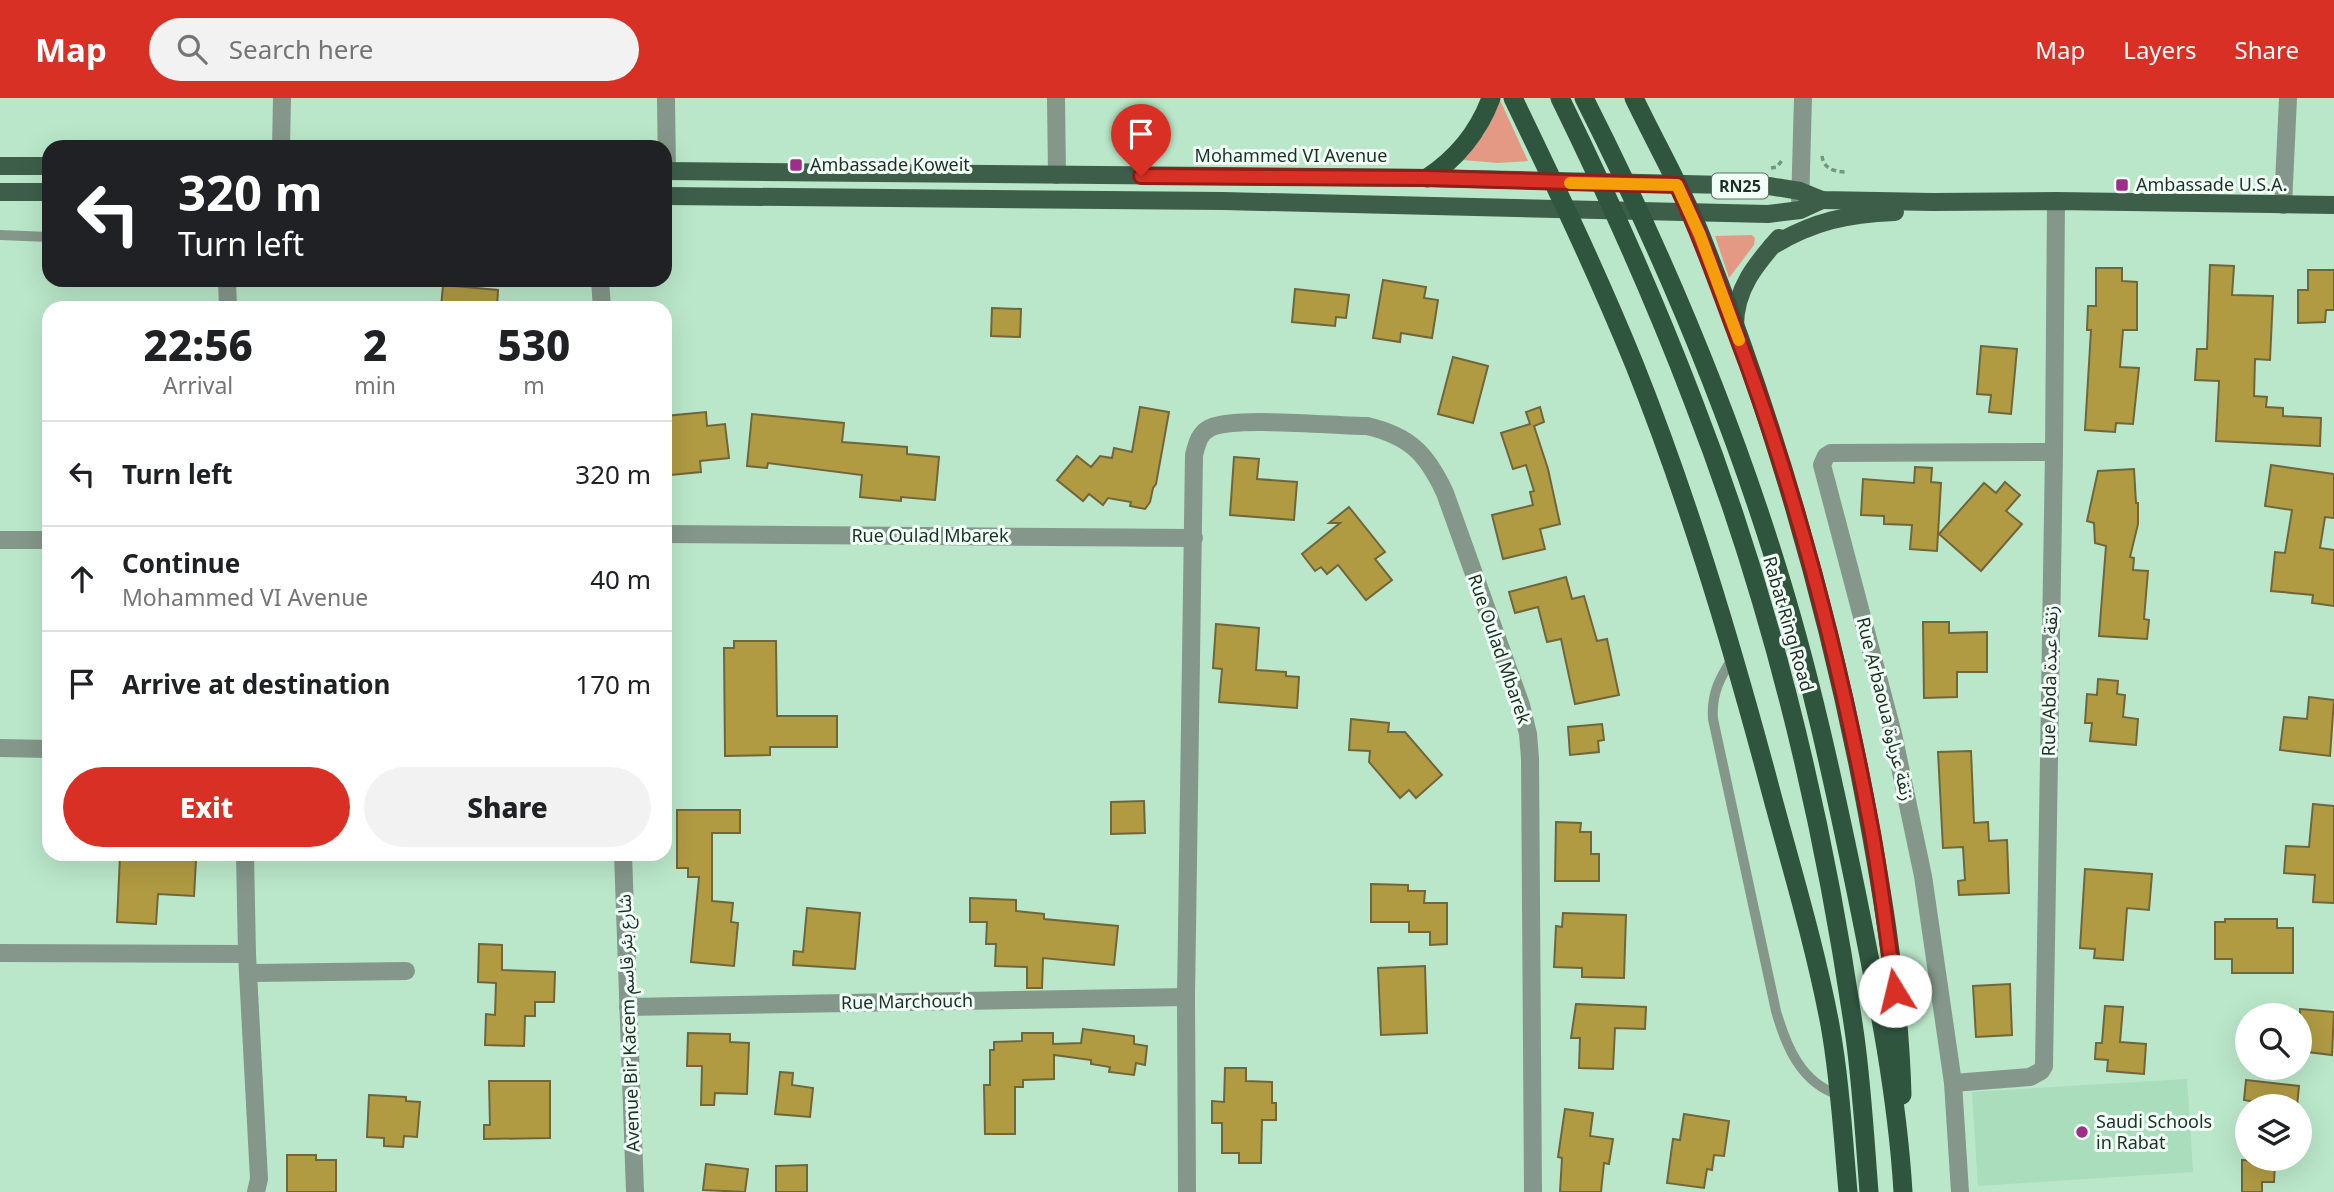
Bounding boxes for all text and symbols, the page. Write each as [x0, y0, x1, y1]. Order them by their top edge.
search box [149, 18, 639, 81]
text: Map [35, 27, 107, 72]
icon: search [173, 30, 211, 68]
text: Search here [229, 31, 373, 67]
text: Map [2035, 33, 2085, 66]
text: Layers [2123, 33, 2197, 66]
text: Share [2235, 33, 2299, 66]
pin [1111, 104, 1171, 176]
icon: arrive [1122, 115, 1160, 153]
street label: Mohammed VI Avenue [1195, 143, 1387, 167]
place label: Ambassade Koweit [810, 152, 970, 176]
marker: Ambassade Koweit [788, 157, 804, 173]
text: 320 m [178, 159, 323, 225]
icon: left [63, 168, 154, 259]
place label: Ambassade U.S.A. [2136, 172, 2287, 196]
road number: RN25 [1712, 174, 1768, 198]
marker: Ambassade U.S.A. [2114, 177, 2130, 193]
text: Turn left [178, 222, 304, 265]
text: 22:56 [144, 316, 253, 373]
text: 2 [363, 316, 387, 373]
text: 530 [498, 316, 570, 373]
text: Arrival [163, 369, 233, 401]
text: min [354, 369, 396, 401]
text: m [523, 369, 545, 401]
icon: left [63, 455, 101, 493]
text: Turn left [122, 456, 233, 492]
text: 320 m [575, 456, 651, 492]
street label: Rue Oulad Mbarek [851, 523, 1009, 547]
text: Continue [122, 545, 240, 581]
street label: Rabat Ring Road [1758, 553, 1820, 694]
icon: ahead [63, 560, 101, 598]
text: 40 m [590, 561, 651, 597]
street label: Rue Oulad Mbarek [1463, 570, 1537, 727]
text: Mohammed VI Avenue [122, 581, 368, 613]
street label: Rue Abda زنقة عبدة [2036, 605, 2062, 757]
street label: Rue Arbaoua زنقة عرباوة [1852, 614, 1920, 803]
icon: arrive [63, 665, 101, 703]
text: Arrive at destination [122, 666, 391, 702]
text: 170 m [575, 666, 651, 702]
button: Exit [63, 767, 350, 847]
button: Share [364, 767, 651, 847]
street label: Avenue Bir Kacem شارع بئر قاسم [612, 894, 647, 1152]
position arrow [1858, 954, 1932, 1028]
street label: Rue Marchouch [841, 988, 973, 1014]
map controls [2235, 1003, 2312, 1171]
button: search [2235, 1003, 2312, 1080]
button: layers [2235, 1094, 2312, 1171]
place label: Saudi Schools in Rabat [2096, 1109, 2212, 1154]
marker: Saudi Schools in Rabat [2074, 1124, 2090, 1140]

